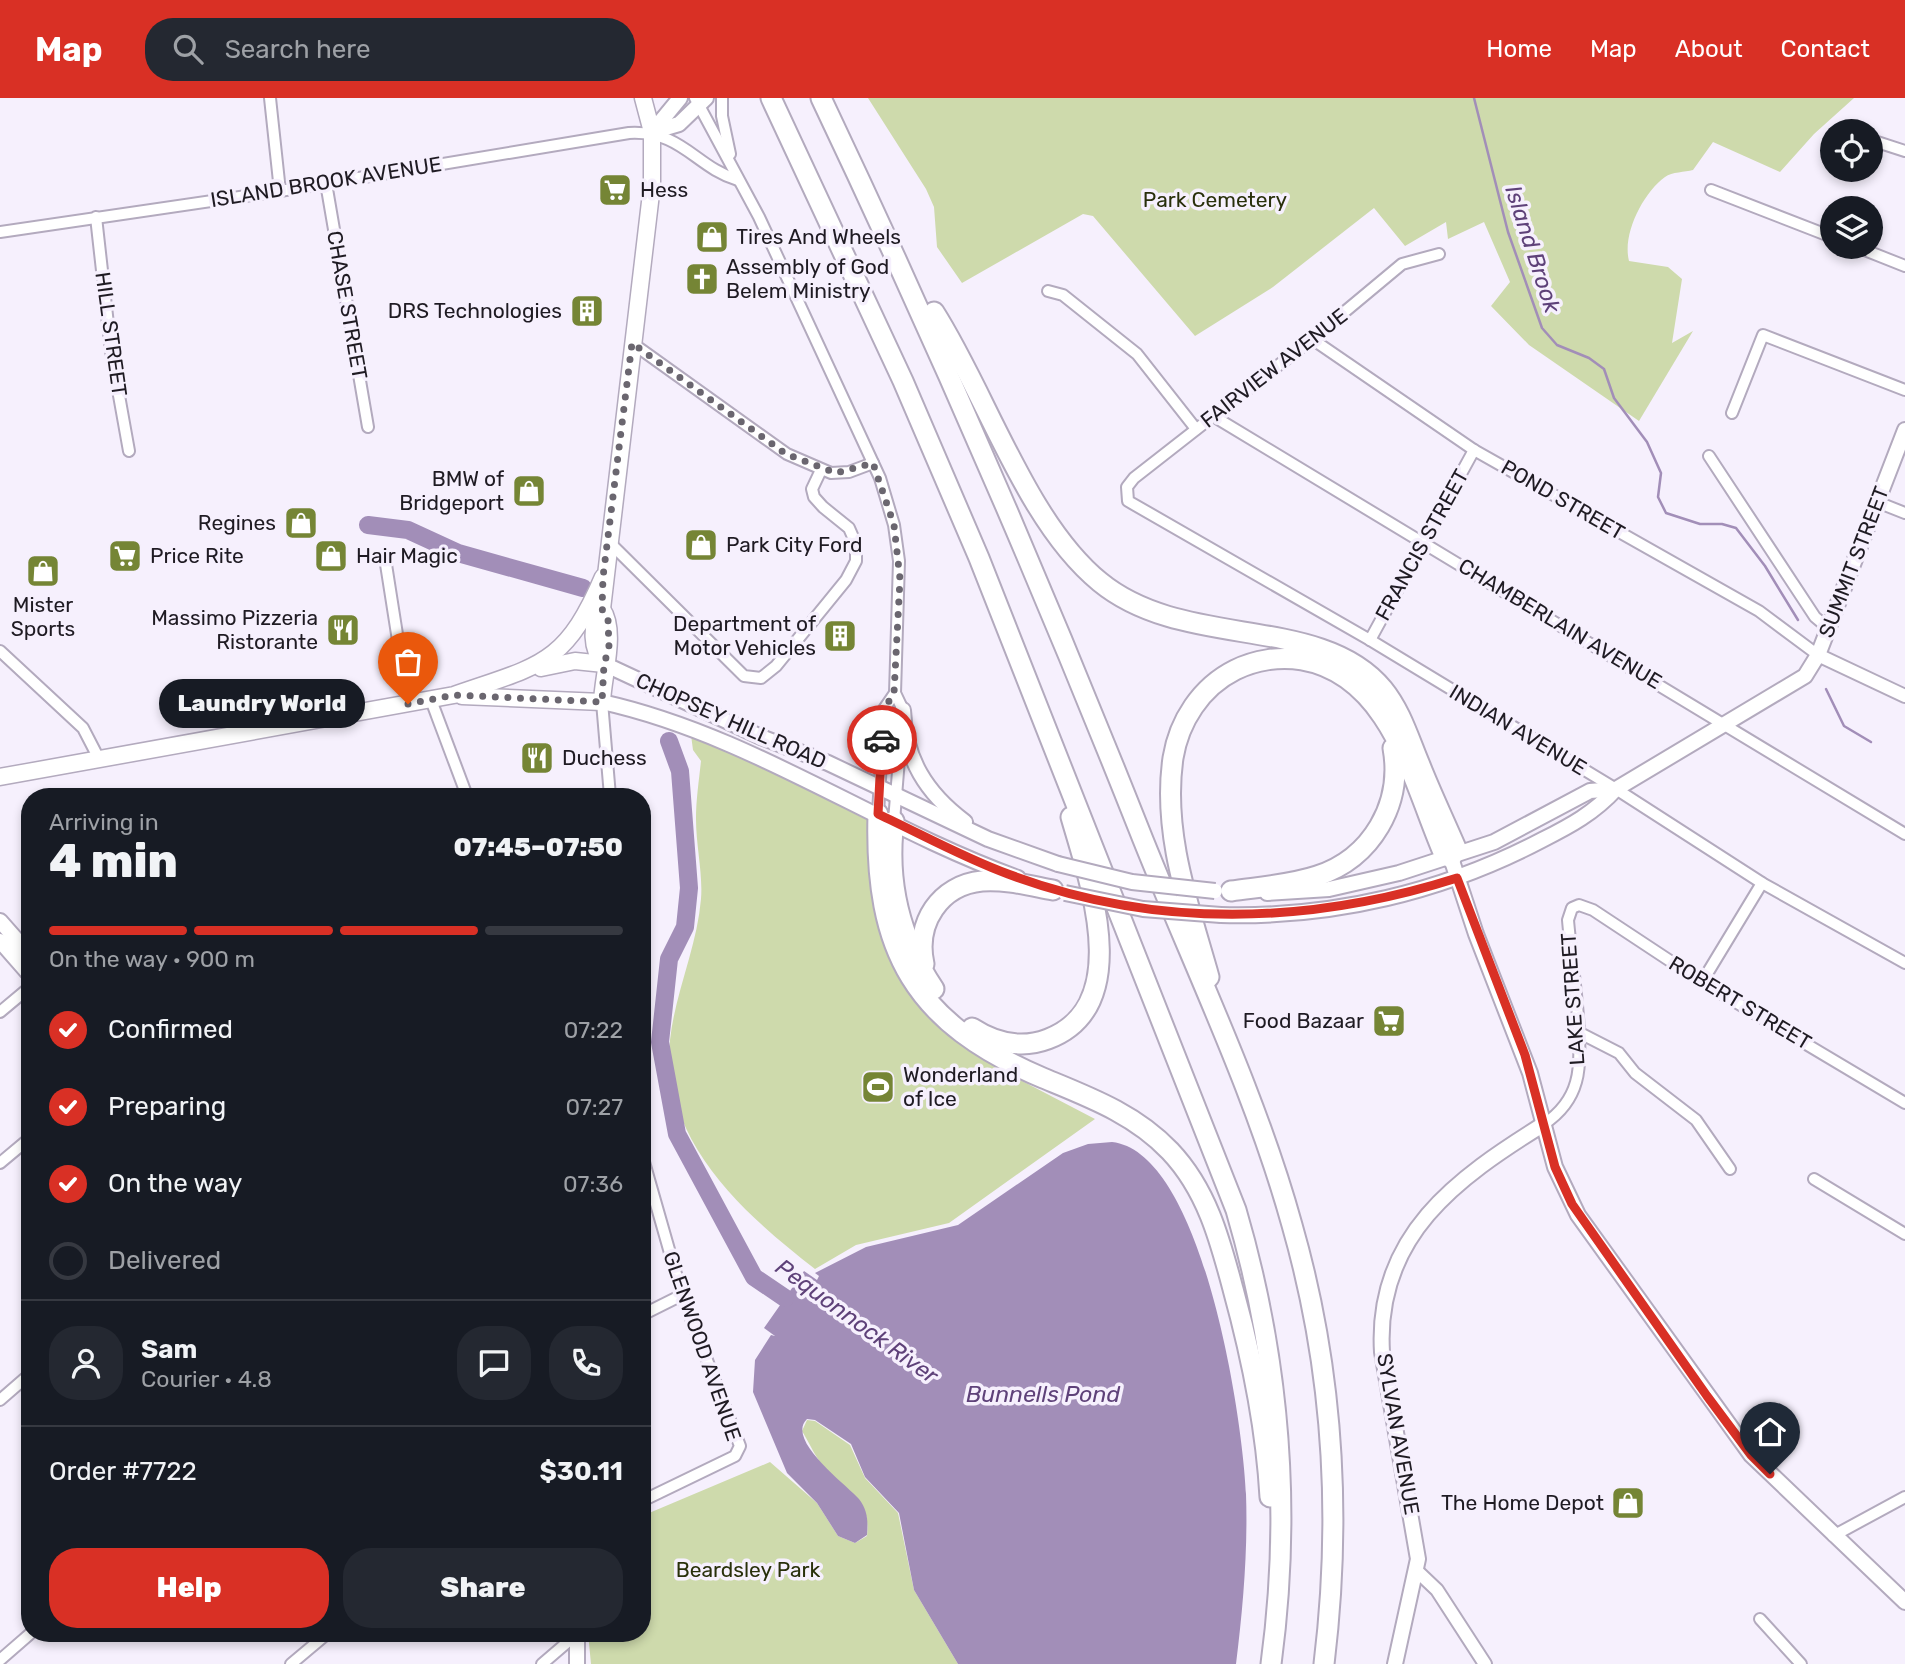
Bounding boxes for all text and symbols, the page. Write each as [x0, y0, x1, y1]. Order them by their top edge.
search box [145, 18, 635, 81]
text: Map [35, 30, 103, 69]
icon: search [169, 30, 207, 68]
text: Search here [225, 34, 370, 65]
text: Home [1486, 35, 1552, 63]
text: Map [1590, 35, 1637, 63]
text: About [1675, 35, 1743, 63]
text: Contact [1781, 35, 1870, 63]
map controls [1820, 119, 1883, 259]
button: locate [1820, 119, 1883, 182]
street label: ISLAND BROOK AVENUE [209, 151, 443, 212]
supermarket icon: Hess [596, 171, 634, 209]
place label: Hess [640, 177, 688, 202]
water label: Island Brook [1499, 182, 1567, 318]
park label: Park Cemetery [1143, 187, 1288, 212]
button: layers [1820, 196, 1883, 259]
shop icon: Tires And Wheels [693, 218, 731, 256]
place label: Tires And Wheels [736, 224, 901, 249]
street label: CHASE STREET [322, 229, 373, 381]
place label: Assembly of God Belem Ministry [726, 254, 889, 303]
church icon: Assembly of God Belem Ministry [683, 260, 721, 298]
street label: HILL STREET [90, 270, 133, 398]
building icon: DRS Technologies [568, 292, 606, 330]
place label: DRS Technologies [388, 298, 562, 323]
street label: FAIRVIEW AVENUE [1195, 303, 1352, 433]
street label: POND STREET [1497, 454, 1629, 545]
street label: FRANCIS STREET [1370, 465, 1473, 625]
place label: BMW of Bridgeport [399, 466, 504, 515]
shop icon: BMW of Bridgeport [510, 472, 548, 510]
street label: SUMMIT STREET [1813, 483, 1894, 641]
shop icon: Regines [282, 504, 320, 542]
place label: Regines [198, 510, 276, 535]
shop icon: Park City Ford [682, 526, 720, 564]
place label: Park City Ford [726, 532, 862, 557]
supermarket icon: Price Rite [106, 537, 144, 575]
shop icon: Hair Magic [312, 537, 350, 575]
place label: Price Rite [150, 543, 244, 568]
place label: Hair Magic [356, 543, 458, 568]
shop icon: Mister Sports [24, 552, 62, 590]
street label: CHAMBERLAIN AVENUE [1454, 553, 1666, 694]
place label: Mister Sports [11, 592, 75, 641]
place label: Massimo Pizzeria Ristorante [151, 605, 318, 654]
restaurant icon: Massimo Pizzeria Ristorante [324, 611, 362, 649]
place label: Department of Motor Vehicles [673, 611, 816, 660]
building icon: Department of Motor Vehicles [821, 617, 859, 655]
pin [378, 632, 438, 704]
icon: bag [389, 643, 427, 681]
street label: CHOPSEY HILL ROAD [632, 667, 830, 774]
street label: INDIAN AVENUE [1445, 679, 1591, 780]
callout: Laundry World [160, 680, 366, 728]
text: Laundry World [178, 689, 346, 717]
courier [847, 705, 917, 775]
icon: car [863, 721, 901, 759]
restaurant icon: Duchess [518, 739, 556, 777]
place label: Duchess [562, 745, 647, 770]
text: Arriving in [49, 808, 159, 836]
text: 07:45–07:50 [454, 832, 623, 863]
text: 4 min [49, 834, 178, 889]
street label: LAKE STREET [1555, 932, 1590, 1066]
text: On the way · 900 m [49, 945, 255, 973]
street label: ROBERT STREET [1665, 950, 1816, 1055]
supermarket icon: Food Bazaar [1370, 1002, 1408, 1040]
place label: Food Bazaar [1243, 1008, 1364, 1033]
icon: check [49, 1011, 87, 1049]
text: Confirmed [108, 1014, 233, 1045]
text: 07:22 [564, 1016, 623, 1044]
place label: Wonderland of Ice [903, 1062, 1018, 1111]
sports icon: Wonderland of Ice [859, 1068, 897, 1106]
icon: check [49, 1088, 87, 1126]
text: Preparing [108, 1091, 226, 1122]
text: 07:27 [565, 1093, 623, 1121]
icon: check [49, 1165, 87, 1203]
text: On the way [108, 1168, 242, 1199]
text: 07:36 [563, 1170, 623, 1198]
text: Delivered [108, 1245, 221, 1276]
street label: GLENWOOD AVENUE [658, 1248, 747, 1444]
water label: Pequonnock River [770, 1253, 945, 1390]
button: person [49, 1326, 123, 1400]
button: chat [457, 1326, 531, 1400]
button: phone [549, 1326, 623, 1400]
text: Sam [141, 1334, 197, 1365]
street label: SYLVAN AVENUE [1372, 1351, 1425, 1517]
text: Courier · 4.8 [141, 1365, 272, 1393]
water label: Bunnells Pond [966, 1380, 1120, 1408]
pin [1740, 1402, 1800, 1474]
icon: home [1751, 1413, 1789, 1451]
text: Order #7722 [49, 1456, 197, 1487]
text: $30.11 [539, 1456, 623, 1487]
shop icon: The Home Depot [1609, 1484, 1647, 1522]
place label: The Home Depot [1441, 1490, 1604, 1515]
button: Help [49, 1548, 329, 1628]
button: Share [343, 1548, 623, 1628]
park label: Beardsley Park [676, 1557, 820, 1582]

